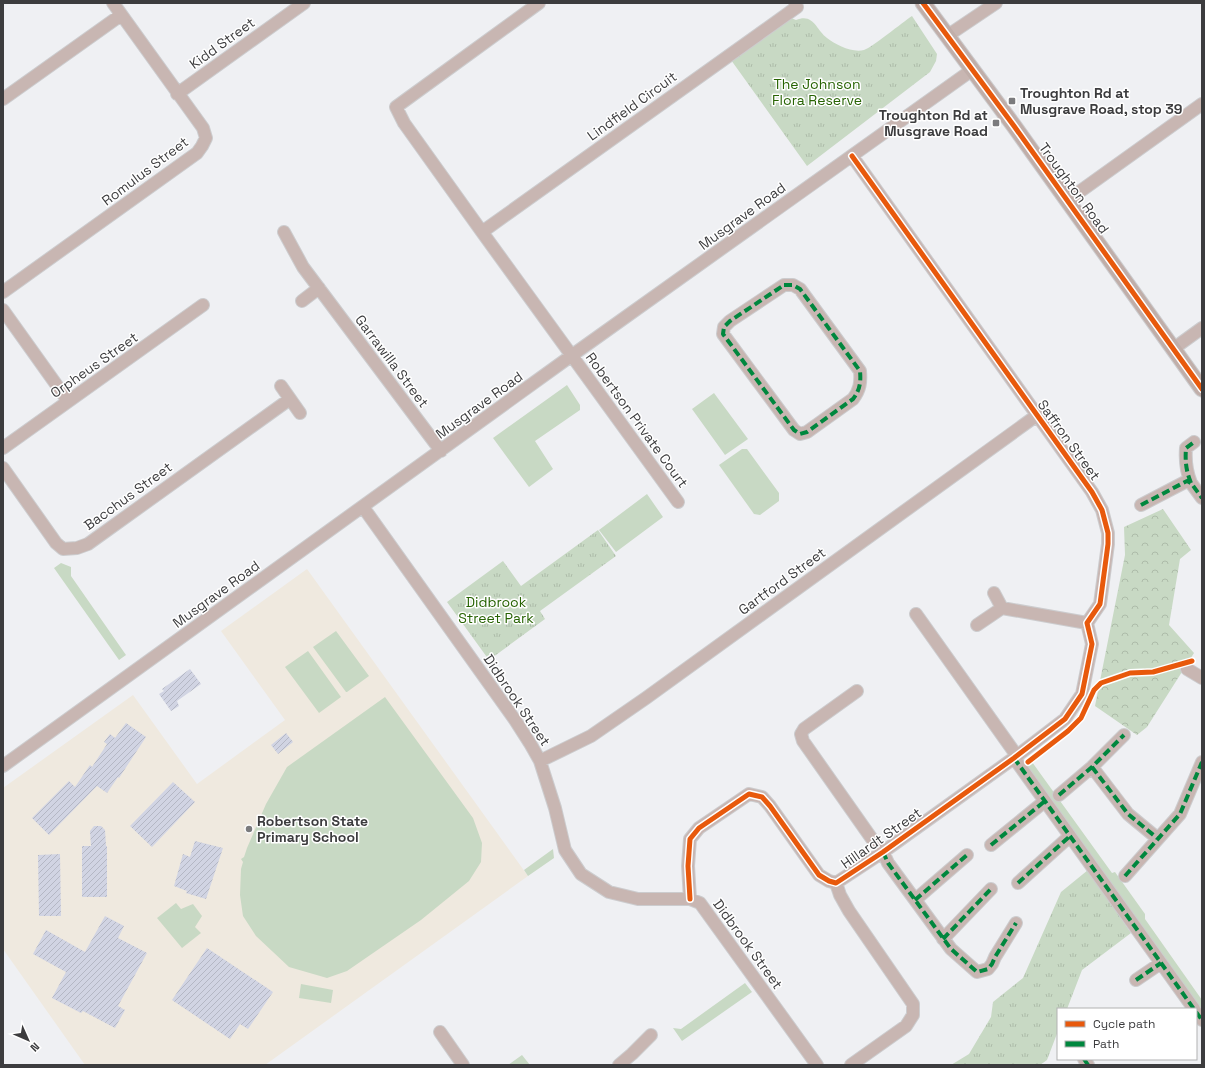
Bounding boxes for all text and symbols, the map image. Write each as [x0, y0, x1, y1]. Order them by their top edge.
street label: Kidd Street [186, 13, 258, 73]
street label: Lindfield Circuit [584, 67, 680, 145]
park label: The Johnson Flora Reserve [772, 75, 862, 109]
place label: Troughton Rd at Musgrave Road, stop 39 [1020, 84, 1183, 118]
marker: Troughton Rd at Musgrave Road, stop 39 [1007, 96, 1017, 106]
place label: Troughton Rd at Musgrave Road [879, 106, 988, 140]
marker: Troughton Rd at Musgrave Road [991, 118, 1001, 128]
street label: Romulus Street [98, 133, 192, 209]
street label: Troughton Road [1035, 139, 1113, 237]
street label: Musgrave Road [695, 178, 789, 254]
street label: Garrawilla Street [351, 311, 433, 411]
street label: Orpheus Street [47, 328, 141, 402]
street label: Robertson Private Court [582, 349, 692, 491]
street label: Musgrave Road [432, 367, 526, 443]
street label: Saffron Street [1034, 396, 1104, 484]
street label: Bacchus Street [80, 458, 176, 534]
street label: Gartford Street [735, 543, 829, 619]
street label: Musgrave Road [169, 556, 263, 632]
park label: Didbrook Street Park [458, 593, 534, 627]
street label: Didbrook Street [480, 651, 554, 749]
street label: Hillardt Street [837, 804, 925, 872]
place label: Robertson State Primary School [257, 812, 368, 846]
marker: Robertson State Primary School [244, 824, 254, 834]
street label: Didbrook Street [709, 895, 787, 993]
legend [1057, 1008, 1197, 1060]
text: Cycle path [1093, 1016, 1155, 1032]
north arrow [8, 1020, 48, 1060]
text: Path [1093, 1036, 1119, 1052]
text: N [28, 1040, 43, 1055]

